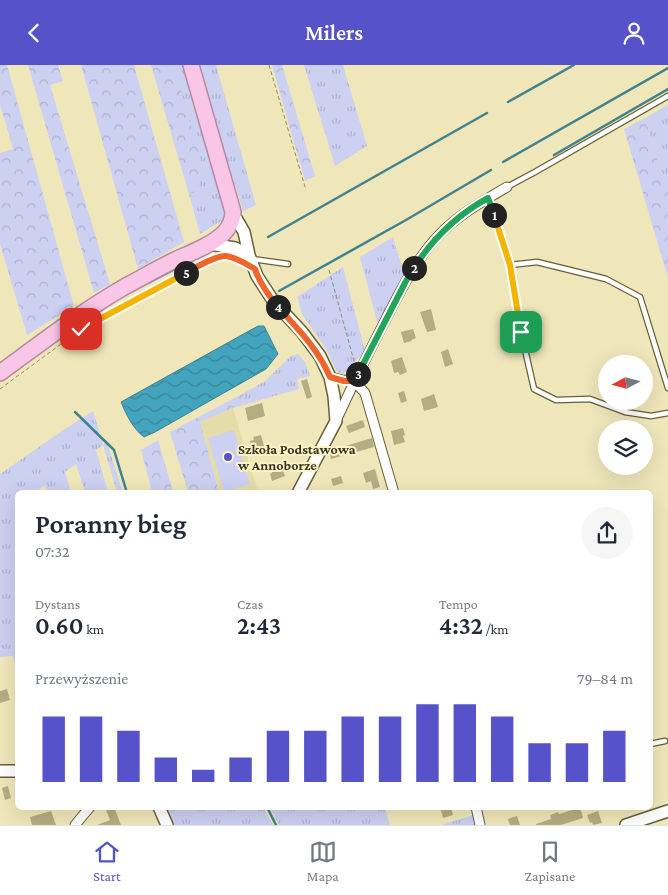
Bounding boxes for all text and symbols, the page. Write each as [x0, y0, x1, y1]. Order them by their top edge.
icon: back [20, 19, 48, 47]
icon: person [620, 19, 648, 47]
text: Milers [305, 20, 363, 45]
pin: 1 [482, 203, 506, 227]
text: 1 [492, 207, 497, 223]
pin: 2 [402, 255, 426, 281]
text: 2 [411, 260, 418, 276]
pin: 5 [174, 261, 198, 285]
text: 5 [183, 265, 190, 281]
pin: 4 [266, 295, 290, 319]
text: 4 [275, 299, 282, 315]
pin [60, 308, 102, 350]
pin [500, 311, 542, 353]
icon: check [67, 315, 95, 343]
icon: arrive [507, 318, 535, 346]
north arrow [598, 355, 652, 410]
map controls [598, 355, 653, 475]
pin: 3 [346, 361, 370, 387]
text: 3 [355, 366, 362, 382]
button: layers [598, 420, 653, 475]
place label: Szkoła Podstawowa w Annoborze [237, 441, 356, 473]
marker: Szkoła Podstawowa w Annoborze [222, 451, 234, 463]
button: share [581, 507, 633, 559]
text: Poranny bieg [35, 508, 187, 539]
text: 07:32 [35, 543, 70, 560]
text: Dystans [35, 596, 80, 612]
text: Czas [237, 596, 263, 612]
text: Tempo [439, 596, 478, 612]
text: 0.60 [35, 612, 84, 639]
text: 2:43 [237, 612, 281, 639]
text: 4:32 [439, 612, 483, 639]
text: km [84, 621, 104, 637]
text: /km [483, 621, 509, 637]
text: Przewyższenie [35, 670, 128, 687]
text: 79–84 m [577, 670, 633, 687]
tab: Start [93, 838, 121, 884]
tab: Mapa [307, 838, 339, 884]
tab: Zapisane [525, 838, 575, 884]

